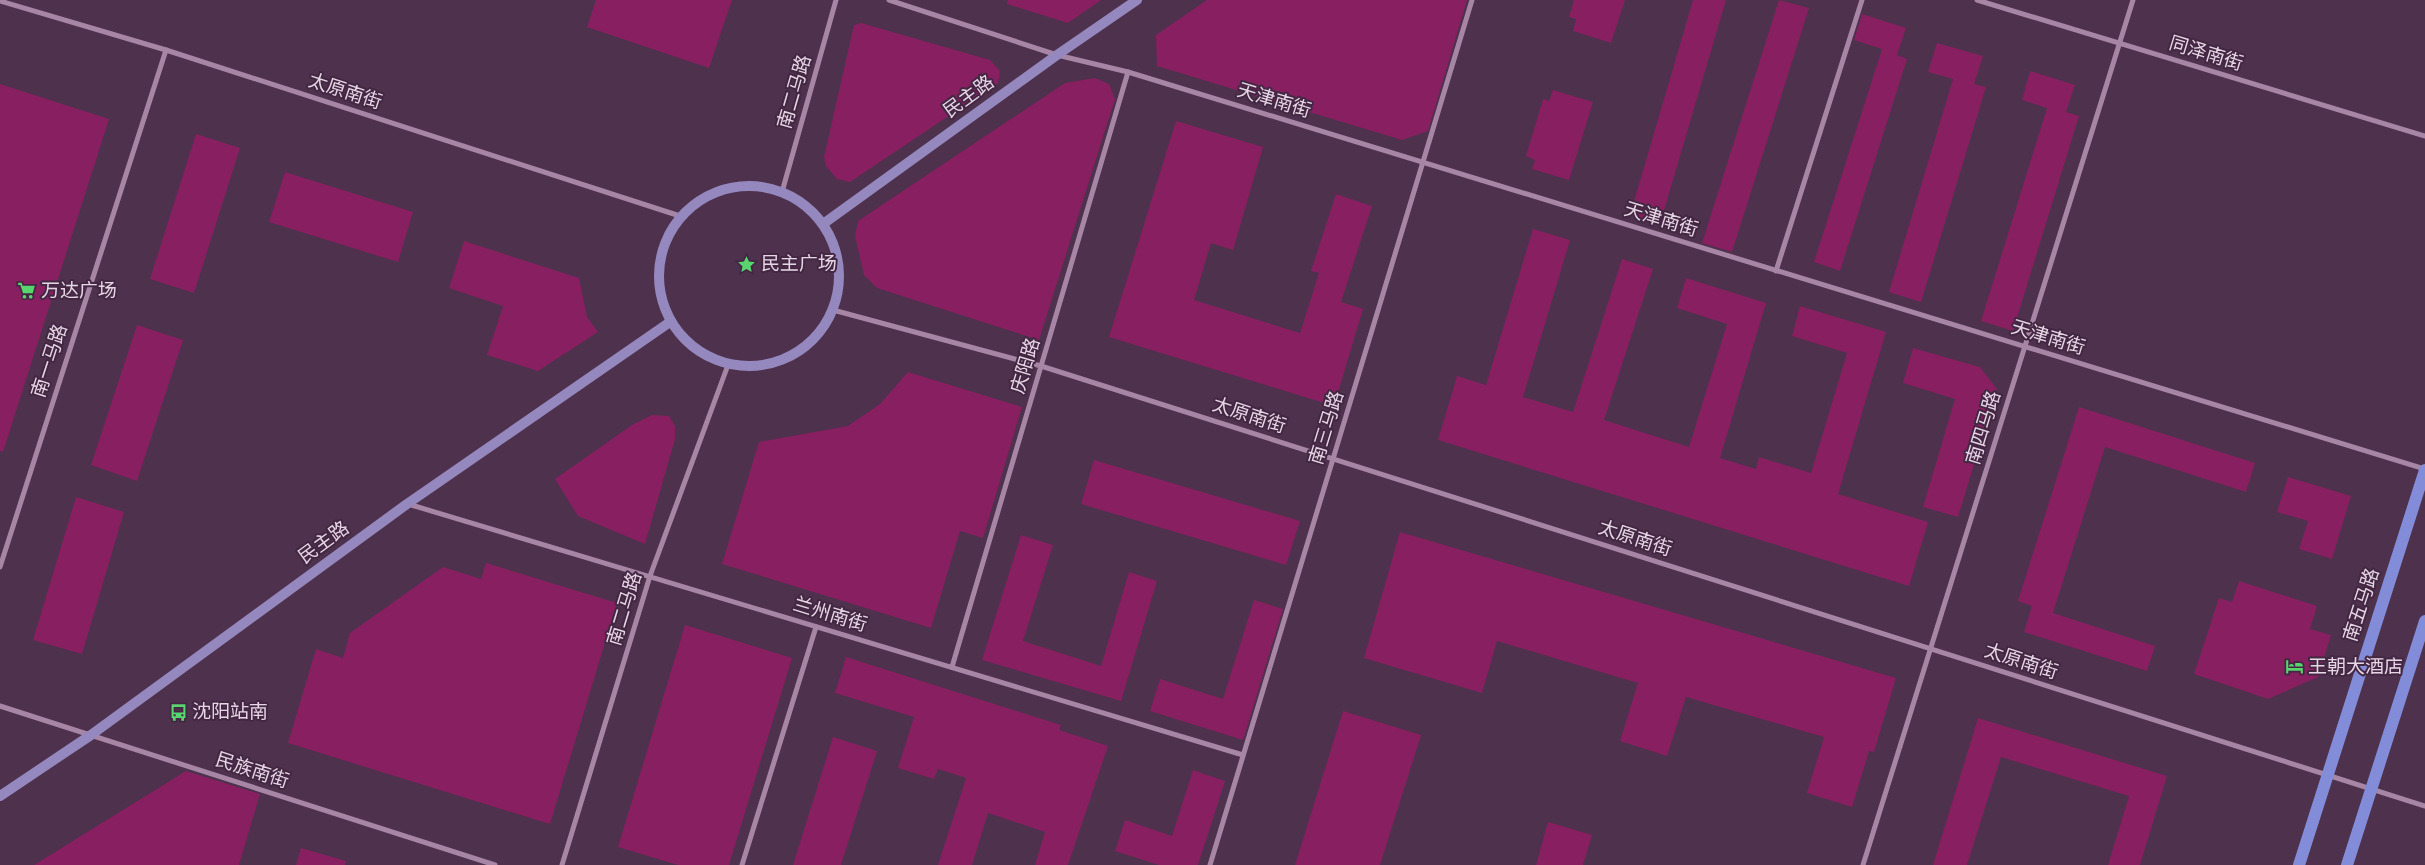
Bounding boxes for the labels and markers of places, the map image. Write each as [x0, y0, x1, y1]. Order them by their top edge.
place label: 民主广场 [761, 253, 837, 276]
place icon: 民主广场 [737, 254, 757, 274]
place label: 万达广场 [41, 280, 117, 303]
supermarket icon: 万达广场 [17, 281, 37, 301]
place label: 王朝大酒店 [2308, 656, 2403, 679]
hotel icon: 王朝大酒店 [2284, 657, 2304, 677]
place label: 沈阳站南 [192, 701, 268, 724]
bus stop icon: 沈阳站南 [168, 702, 188, 722]

